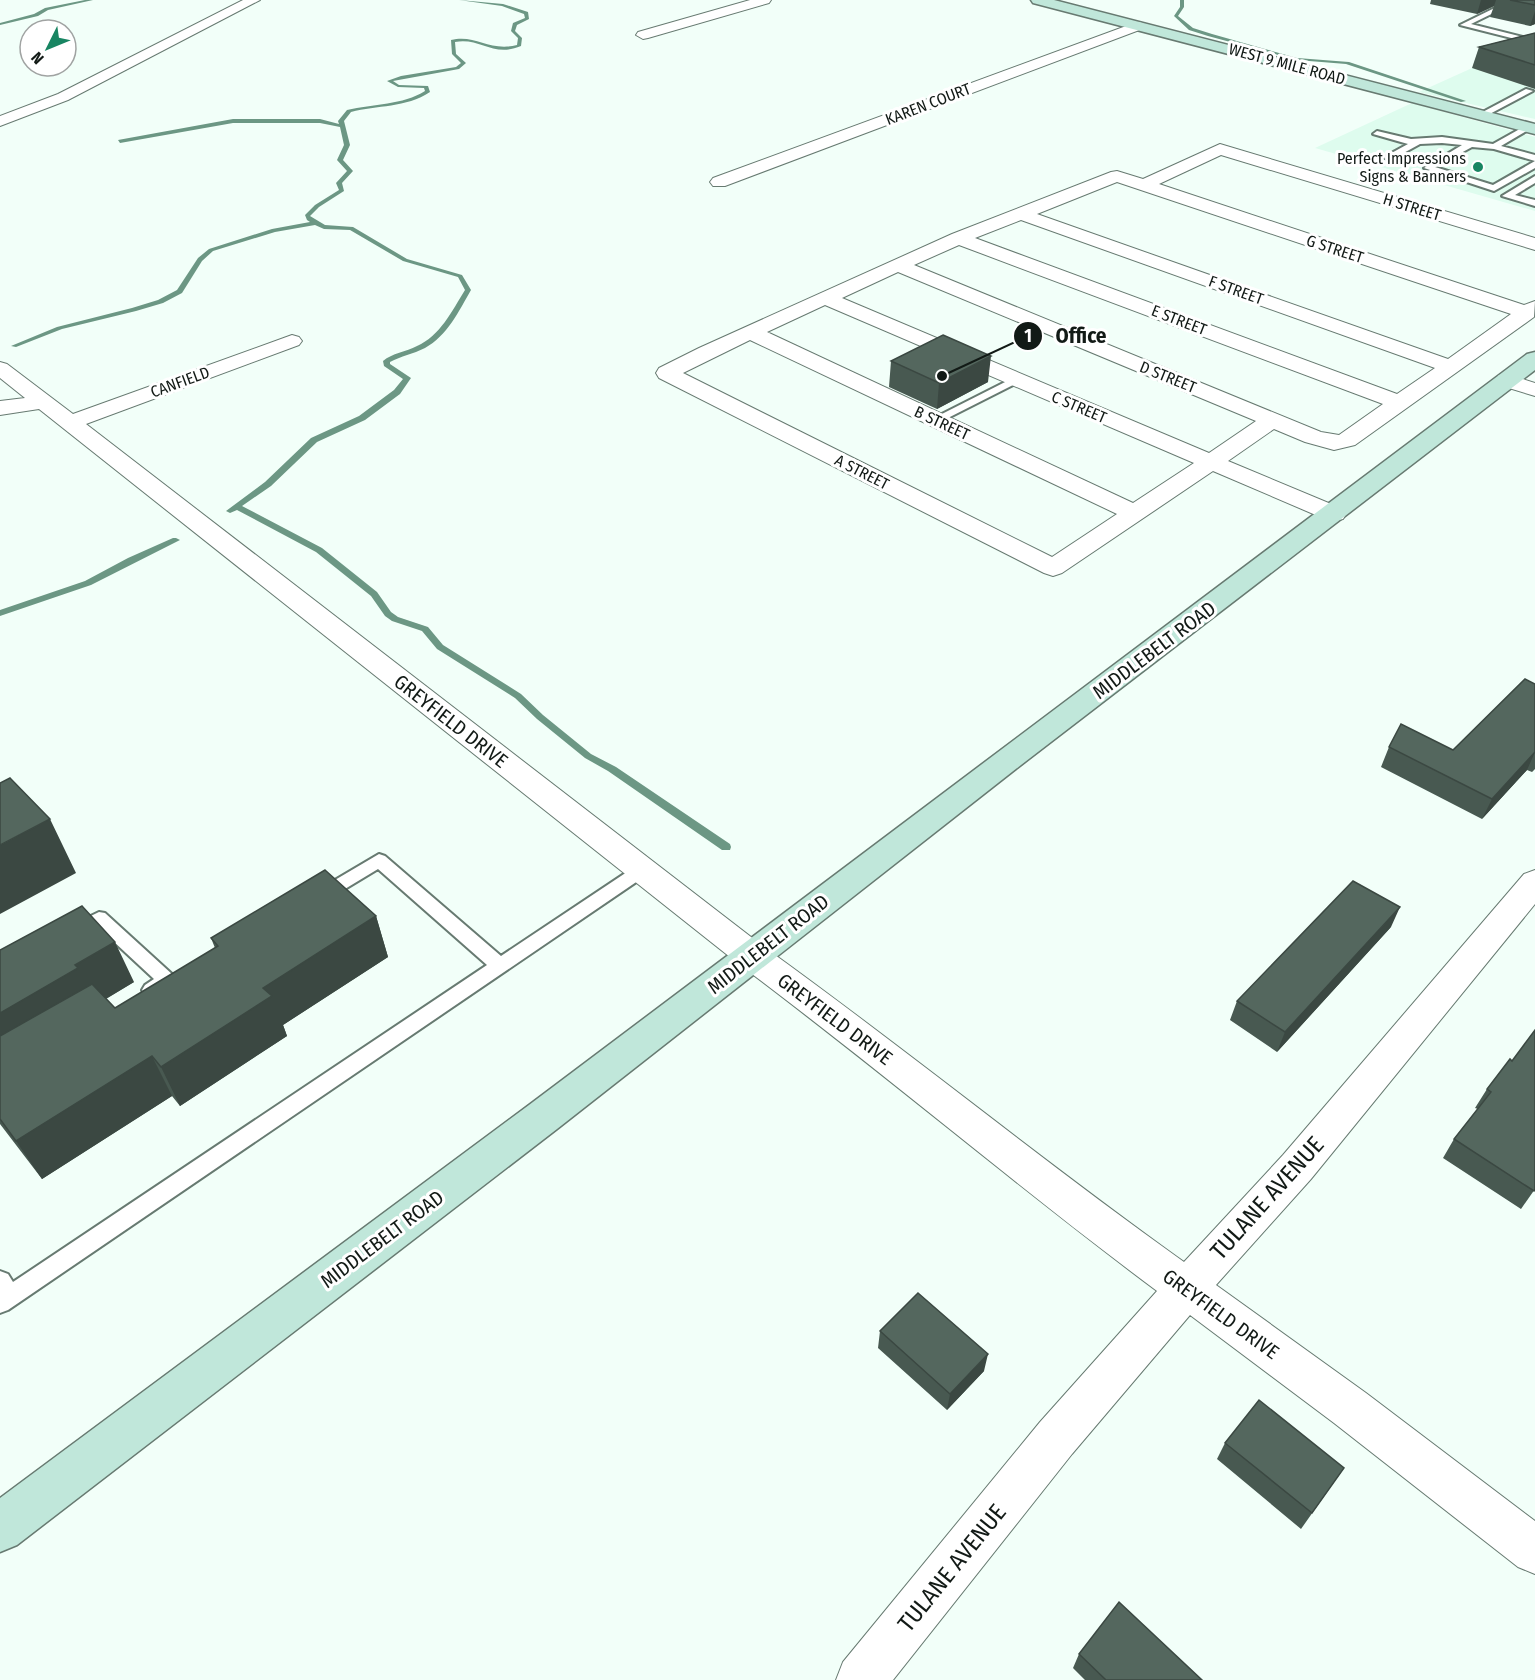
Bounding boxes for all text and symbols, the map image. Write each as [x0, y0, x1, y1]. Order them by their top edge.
north arrow [18, 18, 78, 78]
street label: WEST 9 MILE ROAD [1227, 39, 1347, 89]
text: N [27, 48, 48, 68]
street label: KAREN COURT [883, 79, 974, 129]
place label: Perfect Impressions Signs & Banners [1337, 149, 1466, 186]
marker: Perfect Impressions Signs & Banners [1471, 160, 1485, 174]
street label: H STREET [1381, 189, 1444, 225]
street label: G STREET [1304, 231, 1367, 267]
street label: F STREET [1206, 271, 1267, 309]
street label: E STREET [1149, 301, 1210, 339]
callout: Office [1013, 316, 1118, 355]
text: Office [1055, 323, 1107, 349]
text: 1 [1024, 325, 1032, 347]
street label: D STREET [1137, 357, 1200, 397]
street label: CANFIELD [148, 363, 212, 401]
street label: C STREET [1049, 387, 1110, 427]
street label: B STREET [911, 402, 973, 444]
street label: A STREET [832, 450, 893, 494]
street label: MIDDLEBELT ROAD [1088, 596, 1220, 704]
street label: GREYFIELD DRIVE [389, 669, 513, 773]
street label: MIDDLEBELT ROAD [702, 889, 834, 999]
street label: GREYFIELD DRIVE [773, 968, 897, 1070]
street label: TULANE AVENUE [1205, 1131, 1329, 1265]
street label: MIDDLEBELT ROAD [316, 1185, 448, 1293]
street label: GREYFIELD DRIVE [1158, 1264, 1284, 1364]
street label: TULANE AVENUE [892, 1499, 1012, 1637]

